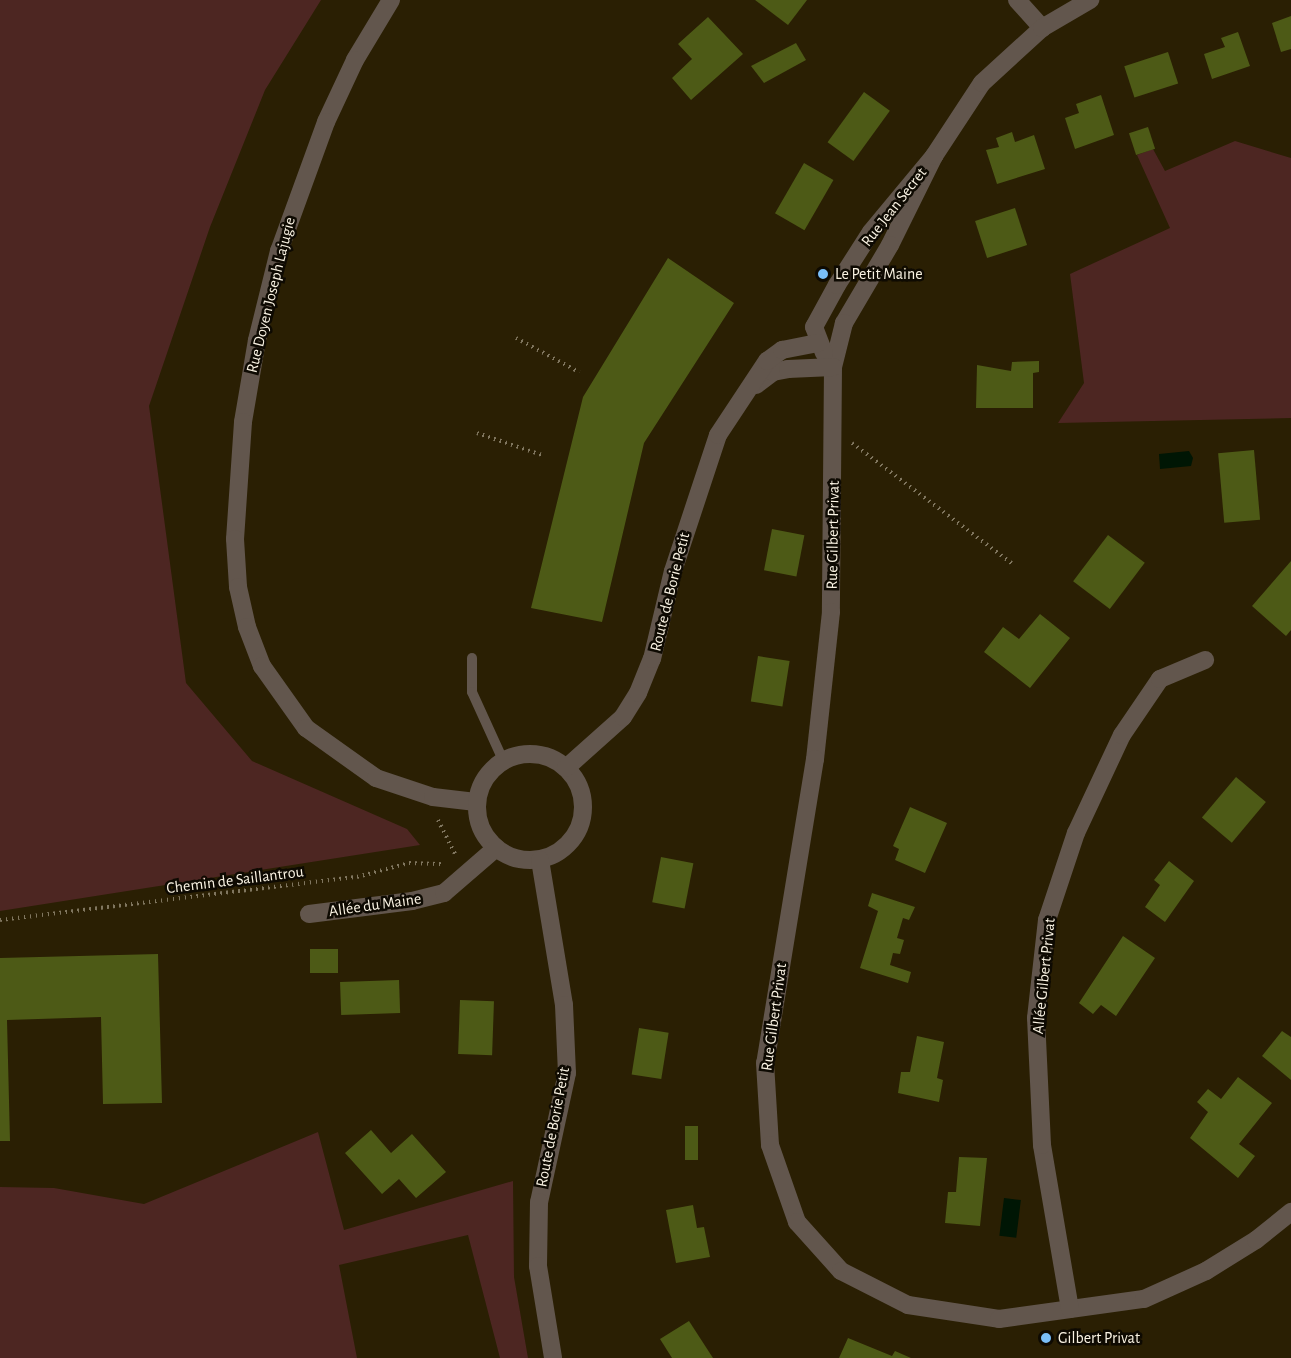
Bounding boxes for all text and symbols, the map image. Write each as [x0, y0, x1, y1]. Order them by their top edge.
street label: Rue Jean Secret [857, 164, 931, 250]
street label: Rue Doyen Joseph Lajugie [242, 215, 300, 375]
place label: Le Petit Maine [835, 264, 923, 284]
marker: Le Petit Maine [816, 267, 830, 281]
street label: Rue Gilbert Privat [822, 480, 844, 590]
street label: Route de Borie Petit [646, 531, 694, 653]
street label: Chemin de Saillantrou [165, 862, 305, 898]
street label: Allée du Maine [328, 889, 422, 921]
street label: Allée Gilbert Privat [1028, 917, 1060, 1035]
street label: Rue Gilbert Privat [757, 962, 791, 1072]
street label: Route de Borie Petit [532, 1065, 574, 1189]
place label: Gilbert Privat [1058, 1328, 1140, 1348]
marker: Gilbert Privat [1039, 1331, 1053, 1345]

